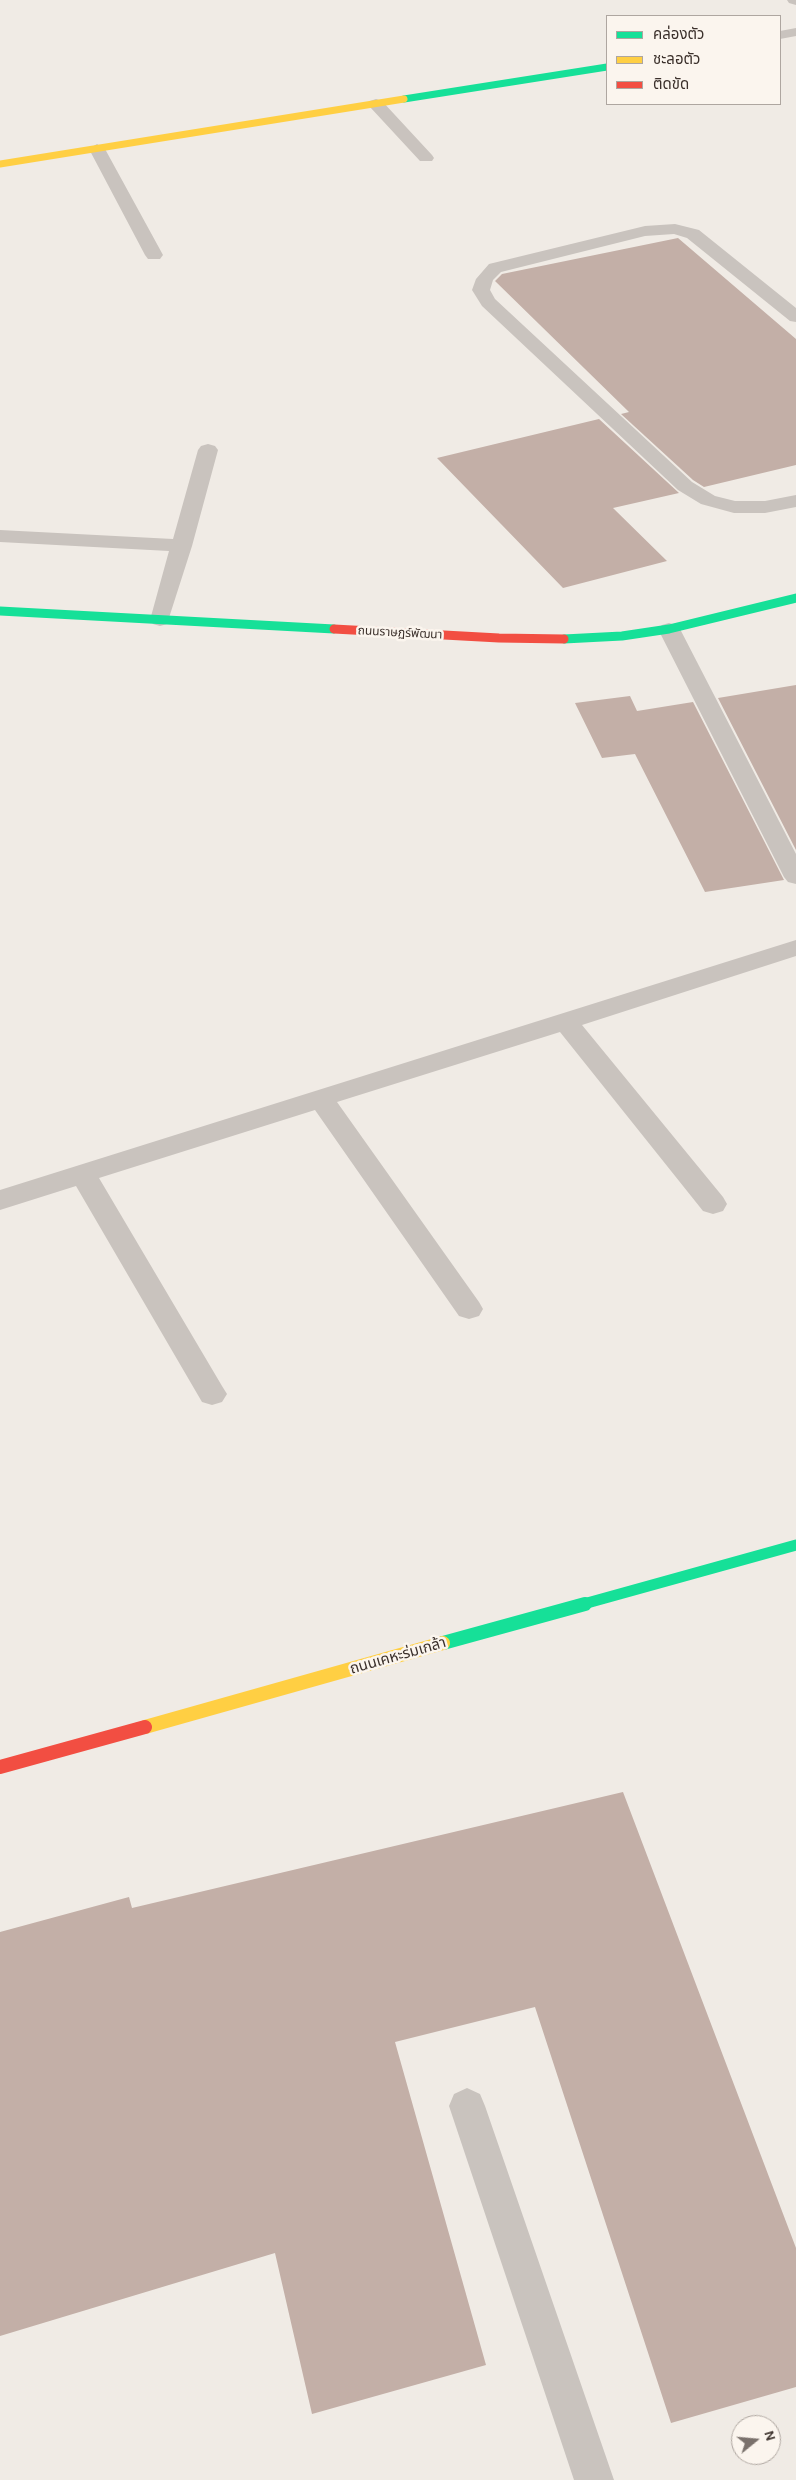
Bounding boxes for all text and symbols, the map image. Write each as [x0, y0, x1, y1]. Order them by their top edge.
legend [606, 15, 781, 105]
text: คล่องตัว [653, 25, 704, 43]
text: ชะลอตัว [653, 50, 700, 68]
text: ติดขัด [653, 75, 689, 93]
street label: ถนนราษฏร์พัฒนา [357, 624, 443, 642]
street label: ถนนเคหะร่มเกล้า [348, 1634, 448, 1678]
north arrow [731, 2415, 781, 2465]
text: N [760, 2428, 779, 2443]

